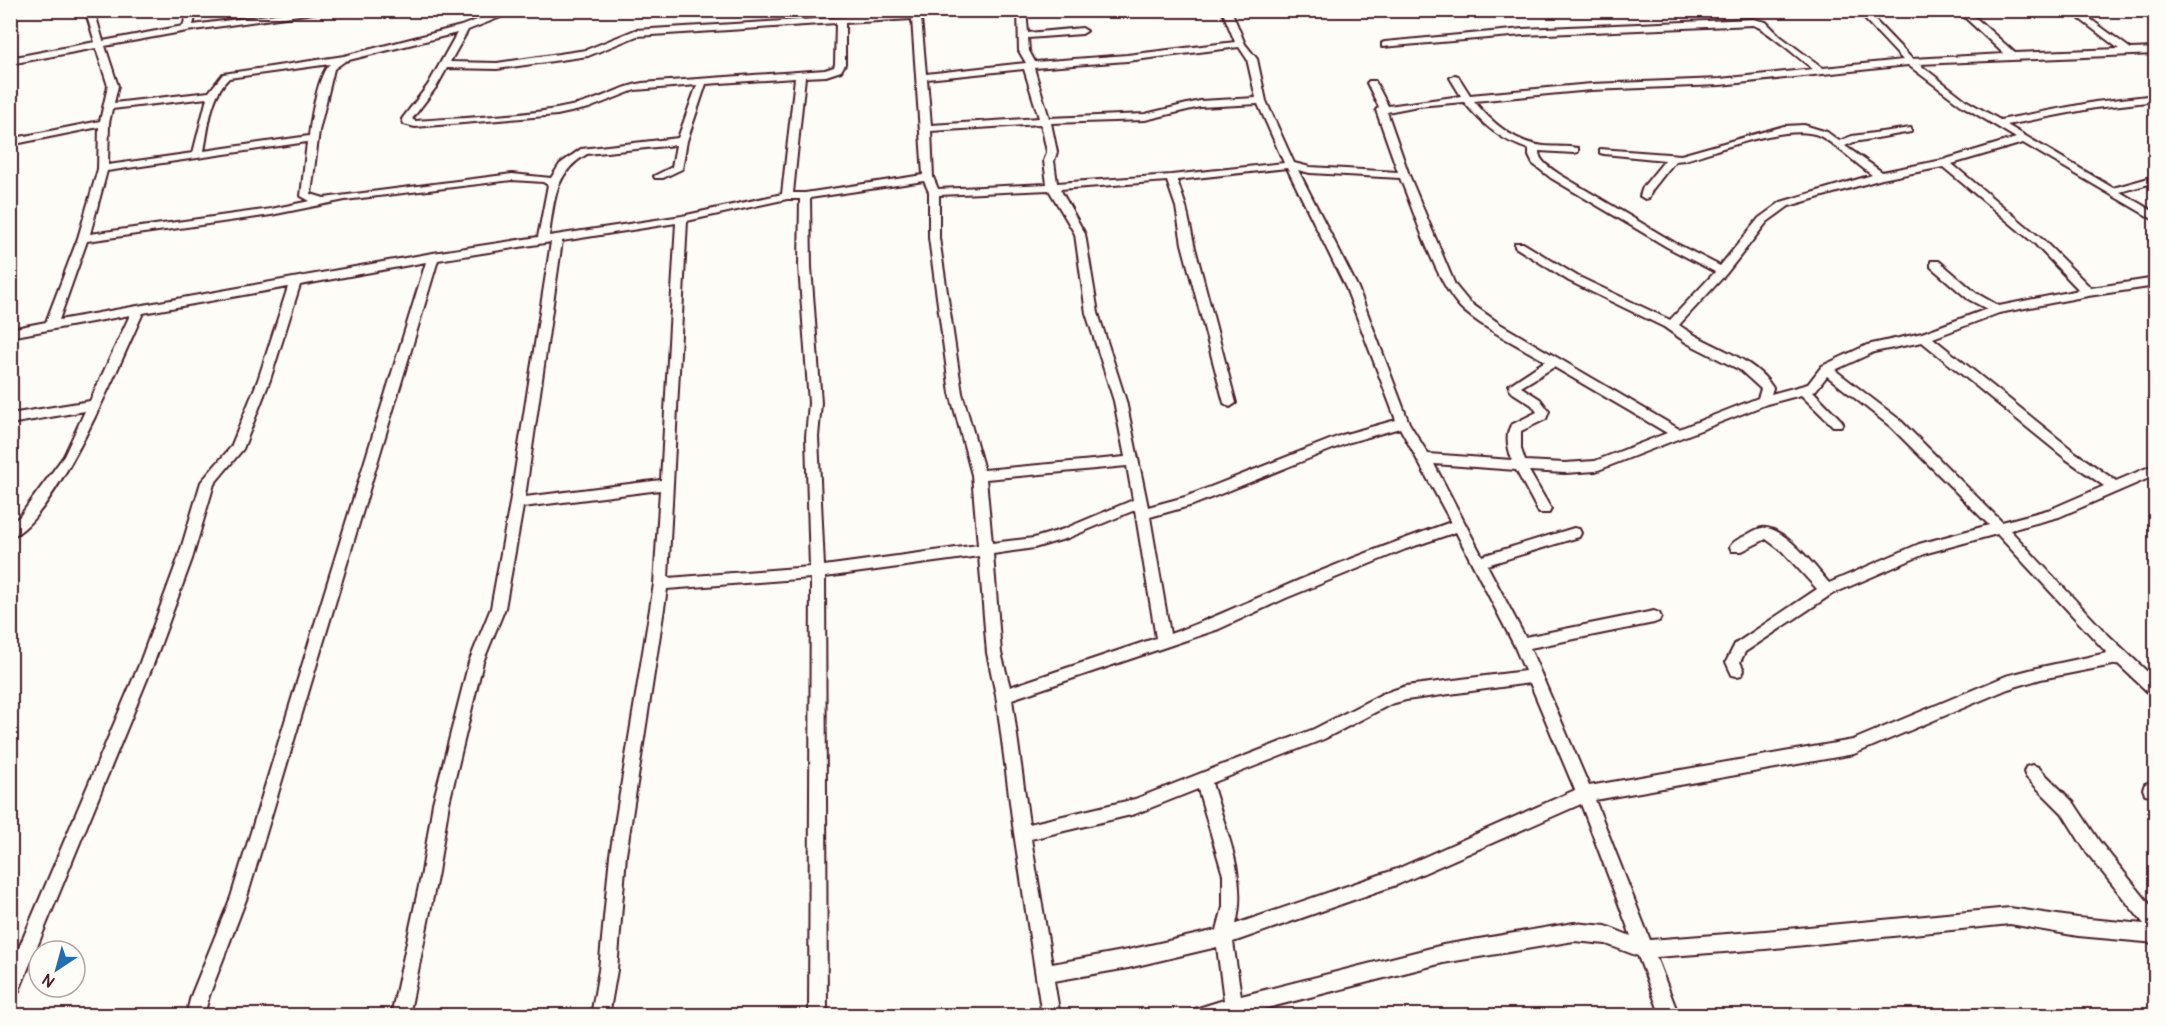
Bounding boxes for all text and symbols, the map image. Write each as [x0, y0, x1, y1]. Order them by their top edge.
north arrow [27, 939, 87, 999]
text: N [38, 969, 59, 992]

